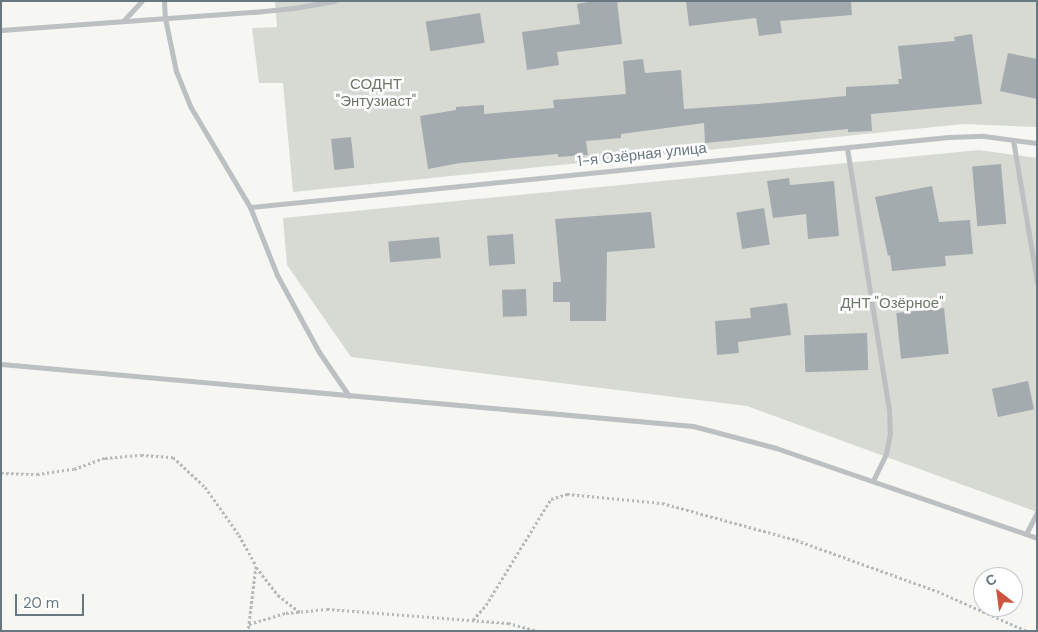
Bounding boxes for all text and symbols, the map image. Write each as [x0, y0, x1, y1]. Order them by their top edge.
park label: СОДНТ "Энтузиаст" [336, 75, 416, 110]
street label: 1-я Озёрная улица [576, 139, 708, 171]
park label: ДНТ "Озёрное" [840, 295, 944, 313]
north arrow [973, 567, 1023, 617]
text: С [982, 570, 1000, 590]
scale bar [18, 584, 86, 616]
text: 20 m [23, 593, 59, 613]

